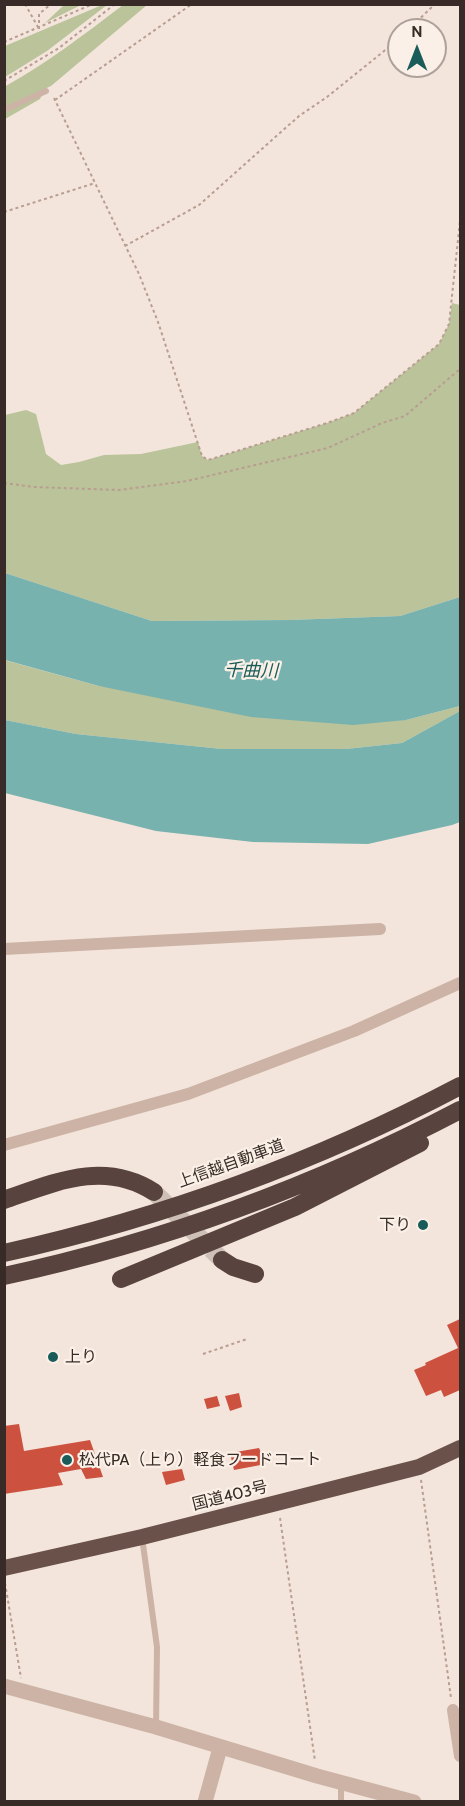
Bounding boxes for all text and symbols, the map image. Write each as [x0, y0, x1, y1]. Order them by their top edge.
north arrow [387, 18, 447, 78]
text: N [411, 22, 423, 41]
water label: 千曲川 [224, 660, 278, 682]
street label: 上信越自動車道 [175, 1136, 287, 1192]
place label: 下り [379, 1215, 411, 1235]
marker: 下り [416, 1218, 430, 1232]
place label: 上り [65, 1347, 97, 1367]
marker: 上り [46, 1350, 60, 1364]
place label: 松代PA（上り）軽食フードコート [79, 1450, 321, 1470]
marker: 松代PA（上り）軽食フードコート [60, 1453, 74, 1467]
street label: 国道403号 [190, 1477, 270, 1515]

